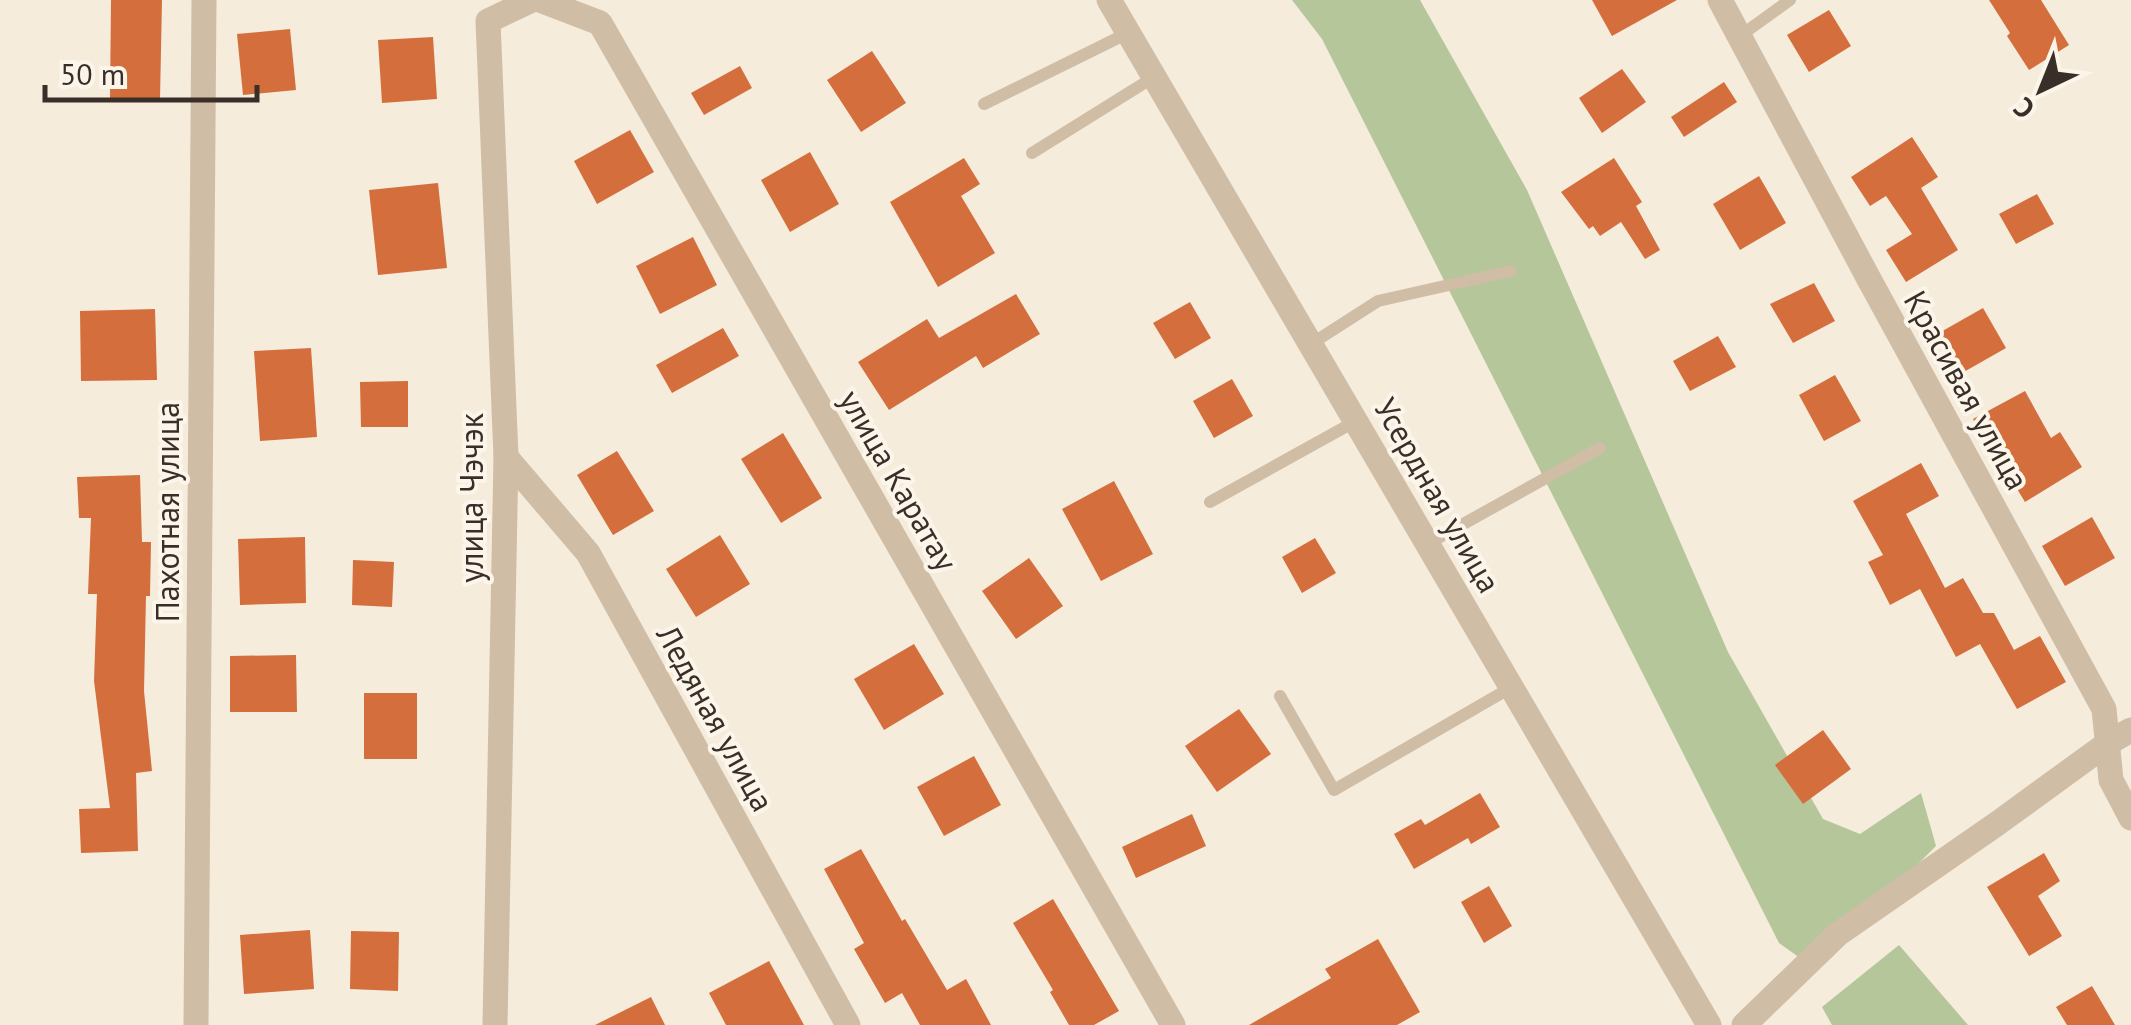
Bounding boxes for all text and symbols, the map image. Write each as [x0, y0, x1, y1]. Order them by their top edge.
scale bar [45, 40, 258, 102]
north arrow [1991, 40, 2091, 140]
text: 50 m [60, 54, 125, 93]
text: С [2005, 90, 2042, 128]
street label: Красивая улица [1895, 283, 2039, 497]
street label: улица Каратау [830, 382, 968, 578]
street label: Усердная улица [1365, 390, 1511, 600]
street label: Пахотная улица [146, 402, 188, 622]
street label: улица Чэчэк [450, 412, 492, 583]
street label: Ледяная улица [647, 617, 784, 818]

